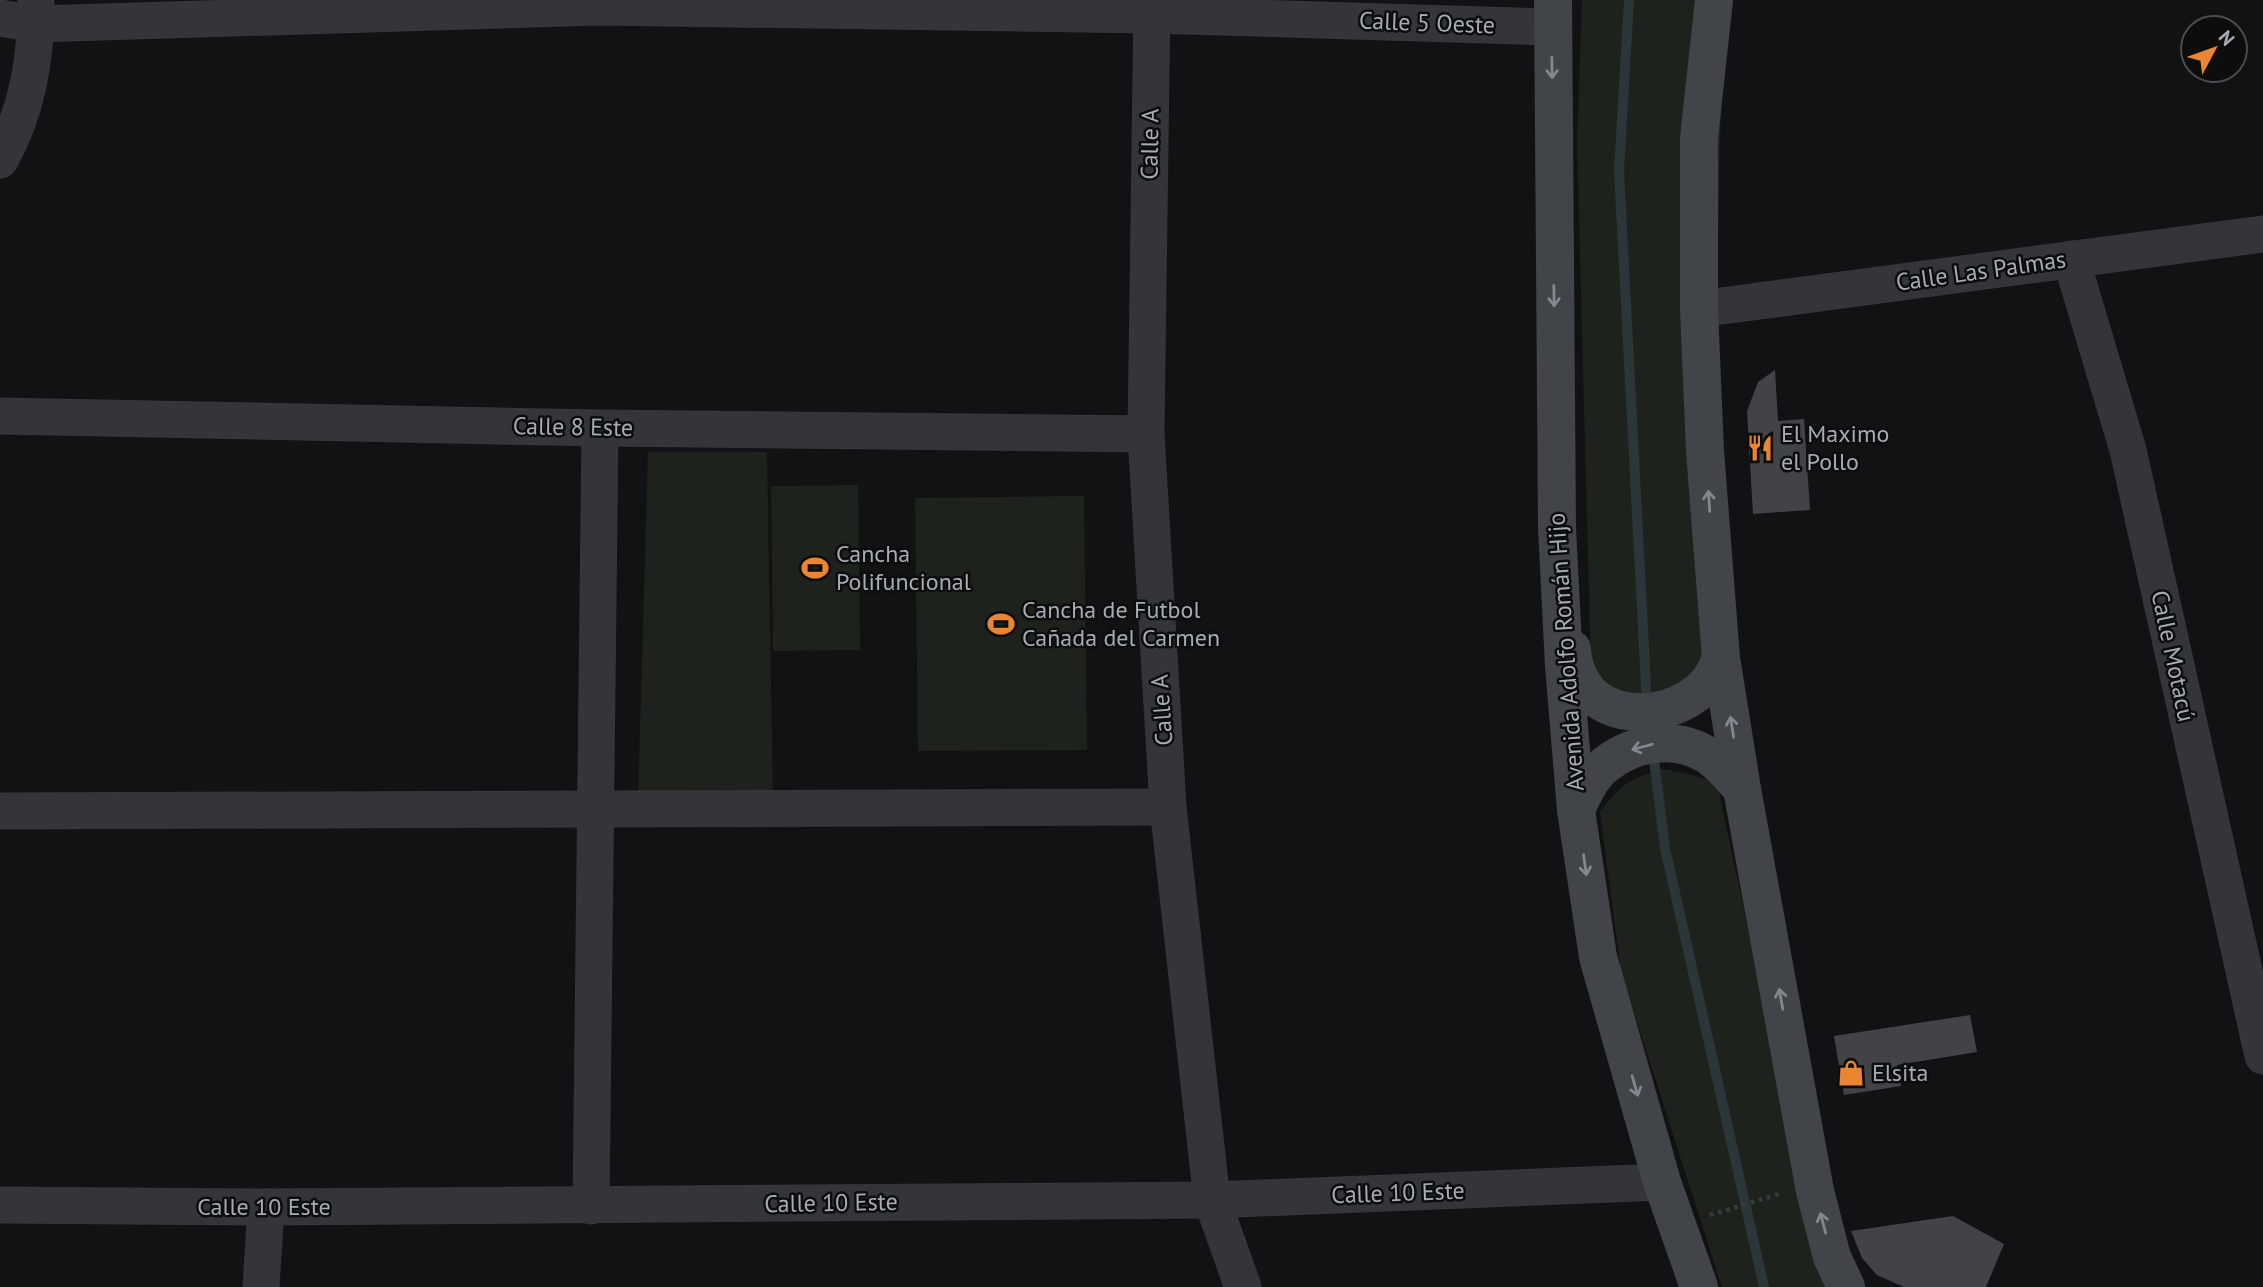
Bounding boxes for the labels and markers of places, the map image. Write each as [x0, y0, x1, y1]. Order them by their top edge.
place label: El Maximo el Pollo [1781, 418, 1889, 477]
restaurant icon: El Maximo el Pollo [1745, 433, 1775, 463]
place label: Cancha Polifuncional [836, 538, 971, 597]
sports icon: Cancha Polifuncional [800, 553, 830, 583]
place label: Cancha de Futbol Cañada del Carmen [1022, 594, 1220, 653]
sports icon: Cancha de Futbol Cañada del Carmen [986, 609, 1016, 639]
place label: Elsita [1872, 1057, 1928, 1088]
shop icon: Elsita [1836, 1058, 1866, 1088]

